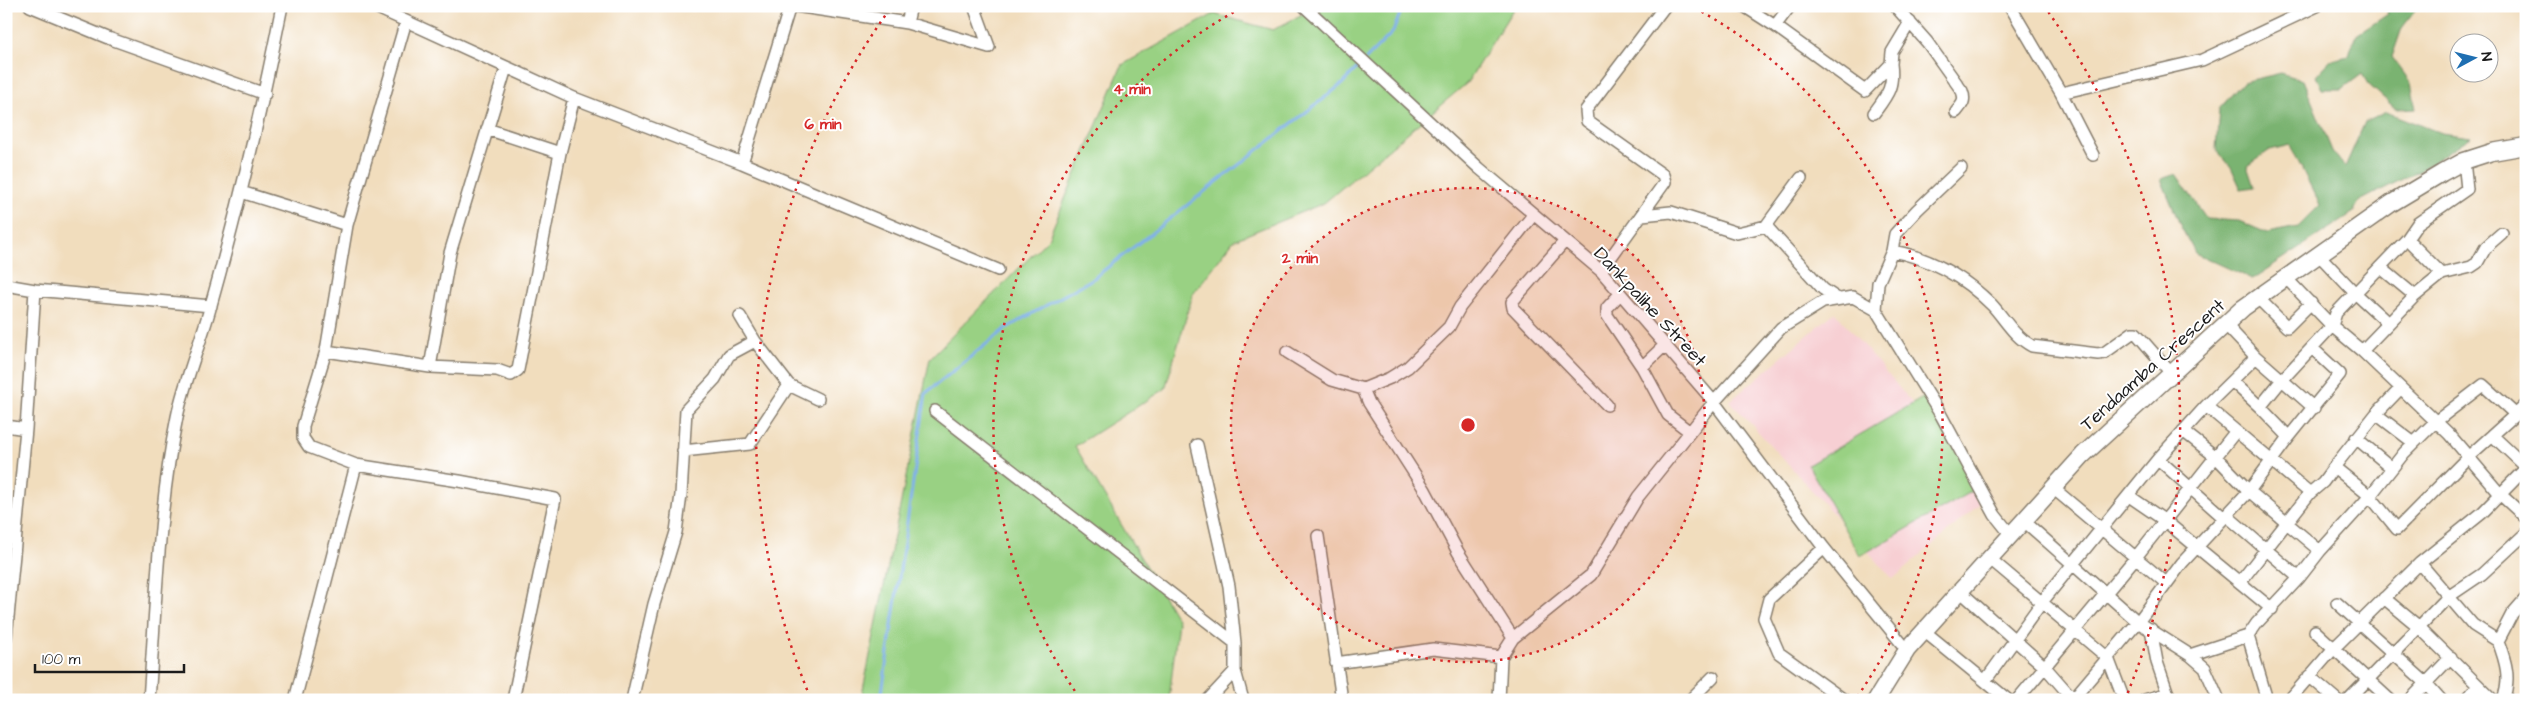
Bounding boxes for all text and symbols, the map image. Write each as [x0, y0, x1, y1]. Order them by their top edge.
north arrow [2450, 32, 2500, 82]
text: N [2475, 51, 2496, 62]
text: 4 min [1113, 79, 1151, 100]
text: 6 min [805, 114, 842, 135]
street label: Dankpalihe Street [1587, 241, 1713, 373]
text: 2 min [1281, 248, 1319, 269]
street label: Tendaamba Crescent [2075, 292, 2232, 438]
centre of rings [1459, 416, 1477, 434]
scale bar [35, 641, 184, 673]
text: 100 m [42, 649, 81, 670]

